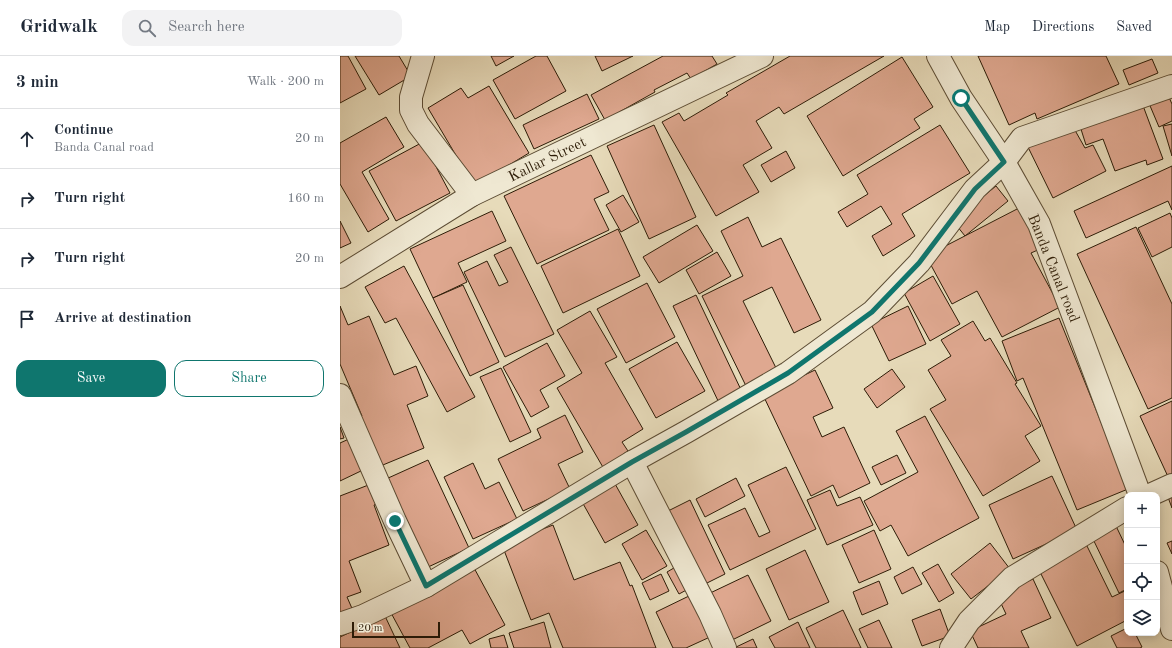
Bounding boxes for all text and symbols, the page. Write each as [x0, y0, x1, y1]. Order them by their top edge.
search box [122, 10, 402, 46]
icon: search [136, 17, 158, 39]
text: Gridwalk [20, 18, 98, 37]
text: Search here [168, 20, 245, 35]
text: Map [984, 20, 1010, 34]
text: Directions [1032, 20, 1094, 34]
text: Saved [1116, 20, 1152, 34]
text: 3 min [16, 74, 59, 91]
text: Walk · 200 m [247, 75, 324, 88]
route start [952, 89, 970, 107]
text: Continue [54, 123, 113, 138]
icon: ahead [16, 128, 38, 150]
text: 20 m [295, 132, 324, 145]
street label: Kallar Street [506, 135, 589, 186]
text: Banda Canal road [54, 141, 154, 154]
icon: right [16, 188, 38, 210]
text: Turn right [54, 191, 125, 206]
text: 160 m [287, 192, 324, 205]
street label: Banda Canal road [1024, 212, 1081, 325]
icon: right [16, 248, 38, 270]
text: Turn right [54, 251, 125, 266]
text: 20 m [295, 252, 324, 265]
icon: arrive [16, 308, 38, 330]
text: Arrive at destination [54, 311, 192, 326]
button: Save [16, 360, 166, 397]
button: Share [174, 360, 324, 397]
map controls [1124, 492, 1160, 636]
button: + [1124, 492, 1160, 528]
route end [386, 512, 404, 530]
button: − [1124, 528, 1160, 564]
button: locate [1124, 564, 1160, 600]
button: layers [1124, 600, 1160, 636]
scale bar [352, 620, 440, 639]
text: 20 m [358, 623, 383, 634]

